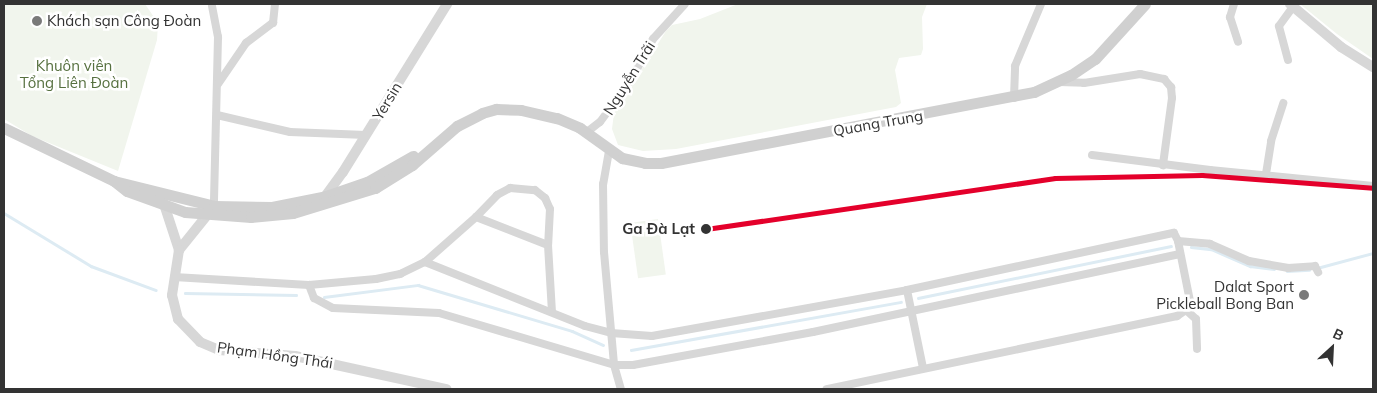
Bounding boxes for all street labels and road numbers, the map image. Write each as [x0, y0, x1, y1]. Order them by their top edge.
street label: Nguyễn Trãi [599, 38, 659, 118]
street label: Yersin [369, 79, 405, 123]
street label: Quang Trung [832, 106, 924, 140]
street label: Phạm Hồng Thái [216, 338, 334, 372]

